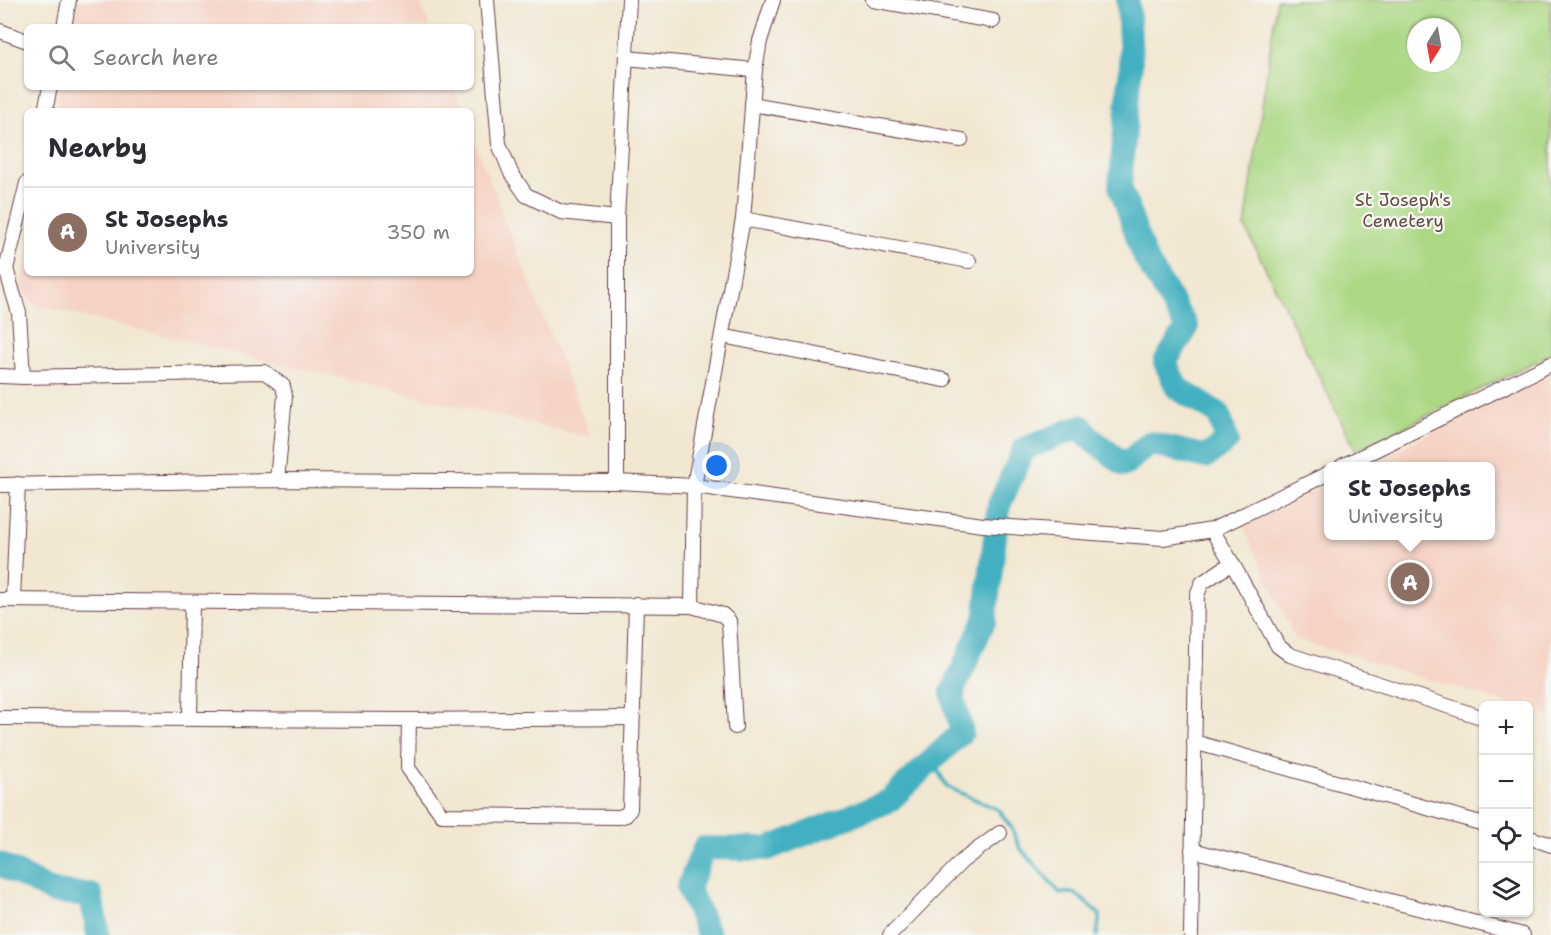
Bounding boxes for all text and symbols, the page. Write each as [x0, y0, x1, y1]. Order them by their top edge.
north arrow [1407, 18, 1461, 72]
search box [24, 24, 474, 90]
icon: search [45, 41, 78, 74]
text: Search here [93, 43, 219, 72]
text: Nearby [48, 130, 147, 165]
park label: St Joseph's Cemetery [1355, 188, 1451, 233]
text: St Josephs [105, 205, 228, 234]
text: A [60, 219, 75, 245]
text: 350 m [386, 219, 450, 245]
text: University [105, 234, 201, 260]
your location [702, 451, 731, 480]
popup [1324, 462, 1495, 540]
text: St Josephs [1348, 474, 1471, 503]
text: University [1348, 503, 1443, 529]
pin: A [1390, 560, 1430, 604]
map controls [1479, 701, 1533, 917]
button: + [1479, 701, 1533, 755]
button: − [1479, 755, 1533, 809]
button: locate [1479, 809, 1533, 863]
button: layers [1479, 863, 1533, 917]

